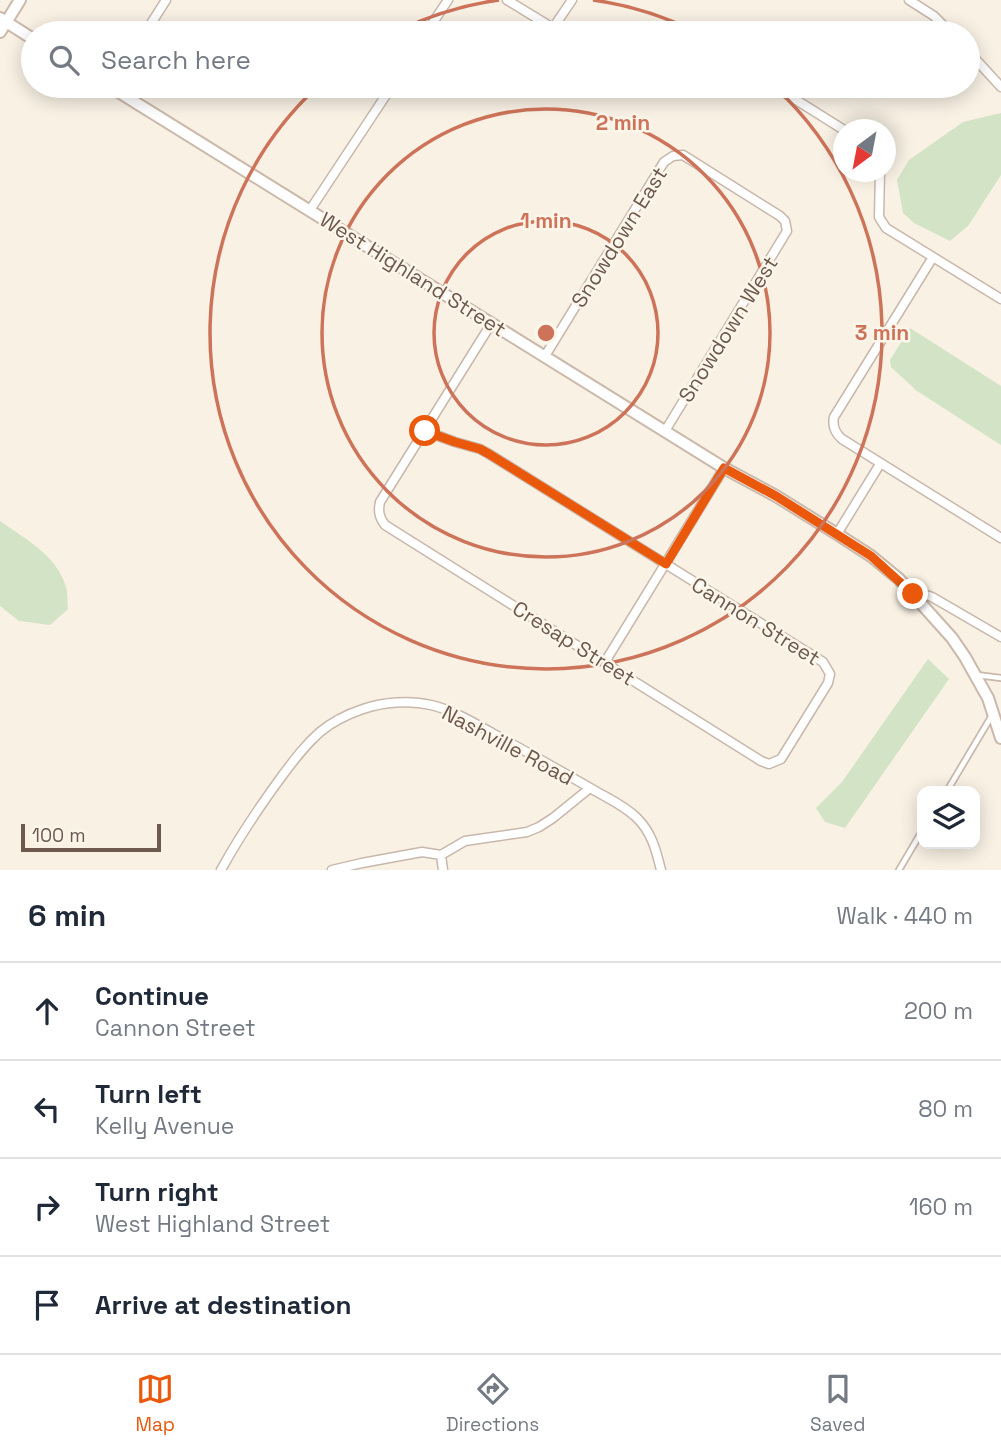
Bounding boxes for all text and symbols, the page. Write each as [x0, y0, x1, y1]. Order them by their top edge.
search box [21, 21, 980, 98]
icon: search [45, 41, 83, 79]
text: Search here [101, 43, 251, 77]
text: 2 min [596, 109, 650, 136]
north arrow [833, 119, 896, 182]
street label: Snowdown East [565, 162, 673, 312]
street label: West Highland Street [315, 206, 511, 342]
text: 1 min [520, 207, 572, 234]
street label: Snowdown West [672, 251, 784, 407]
text: 3 min [855, 319, 909, 346]
centre of rings [534, 321, 558, 345]
route start [409, 415, 440, 446]
street label: Cannon Street [687, 571, 825, 671]
route end [897, 578, 928, 609]
street label: Cresap Street [508, 595, 640, 691]
street label: Nashville Road [437, 699, 579, 791]
map controls [917, 786, 980, 849]
button: layers [917, 786, 980, 849]
scale bar [21, 821, 161, 853]
text: 100 m [32, 823, 86, 848]
text: 6 min [28, 896, 106, 935]
text: Walk · 440 m [837, 901, 973, 931]
text: Continue [95, 979, 209, 1013]
icon: ahead [28, 992, 66, 1030]
text: 200 m [904, 996, 973, 1026]
text: Cannon Street [95, 1013, 256, 1043]
text: Turn left [95, 1077, 202, 1111]
icon: left [28, 1090, 66, 1128]
text: 80 m [918, 1094, 973, 1124]
text: Kelly Avenue [95, 1111, 234, 1141]
text: Turn right [95, 1175, 219, 1209]
icon: right [28, 1188, 66, 1226]
text: 160 m [909, 1192, 973, 1222]
text: West Highland Street [95, 1209, 330, 1239]
icon: arrive [28, 1286, 66, 1324]
text: Arrive at destination [95, 1288, 352, 1322]
tab: Map [135, 1370, 175, 1437]
tab: Directions [446, 1370, 539, 1437]
tab: Saved [810, 1370, 866, 1437]

